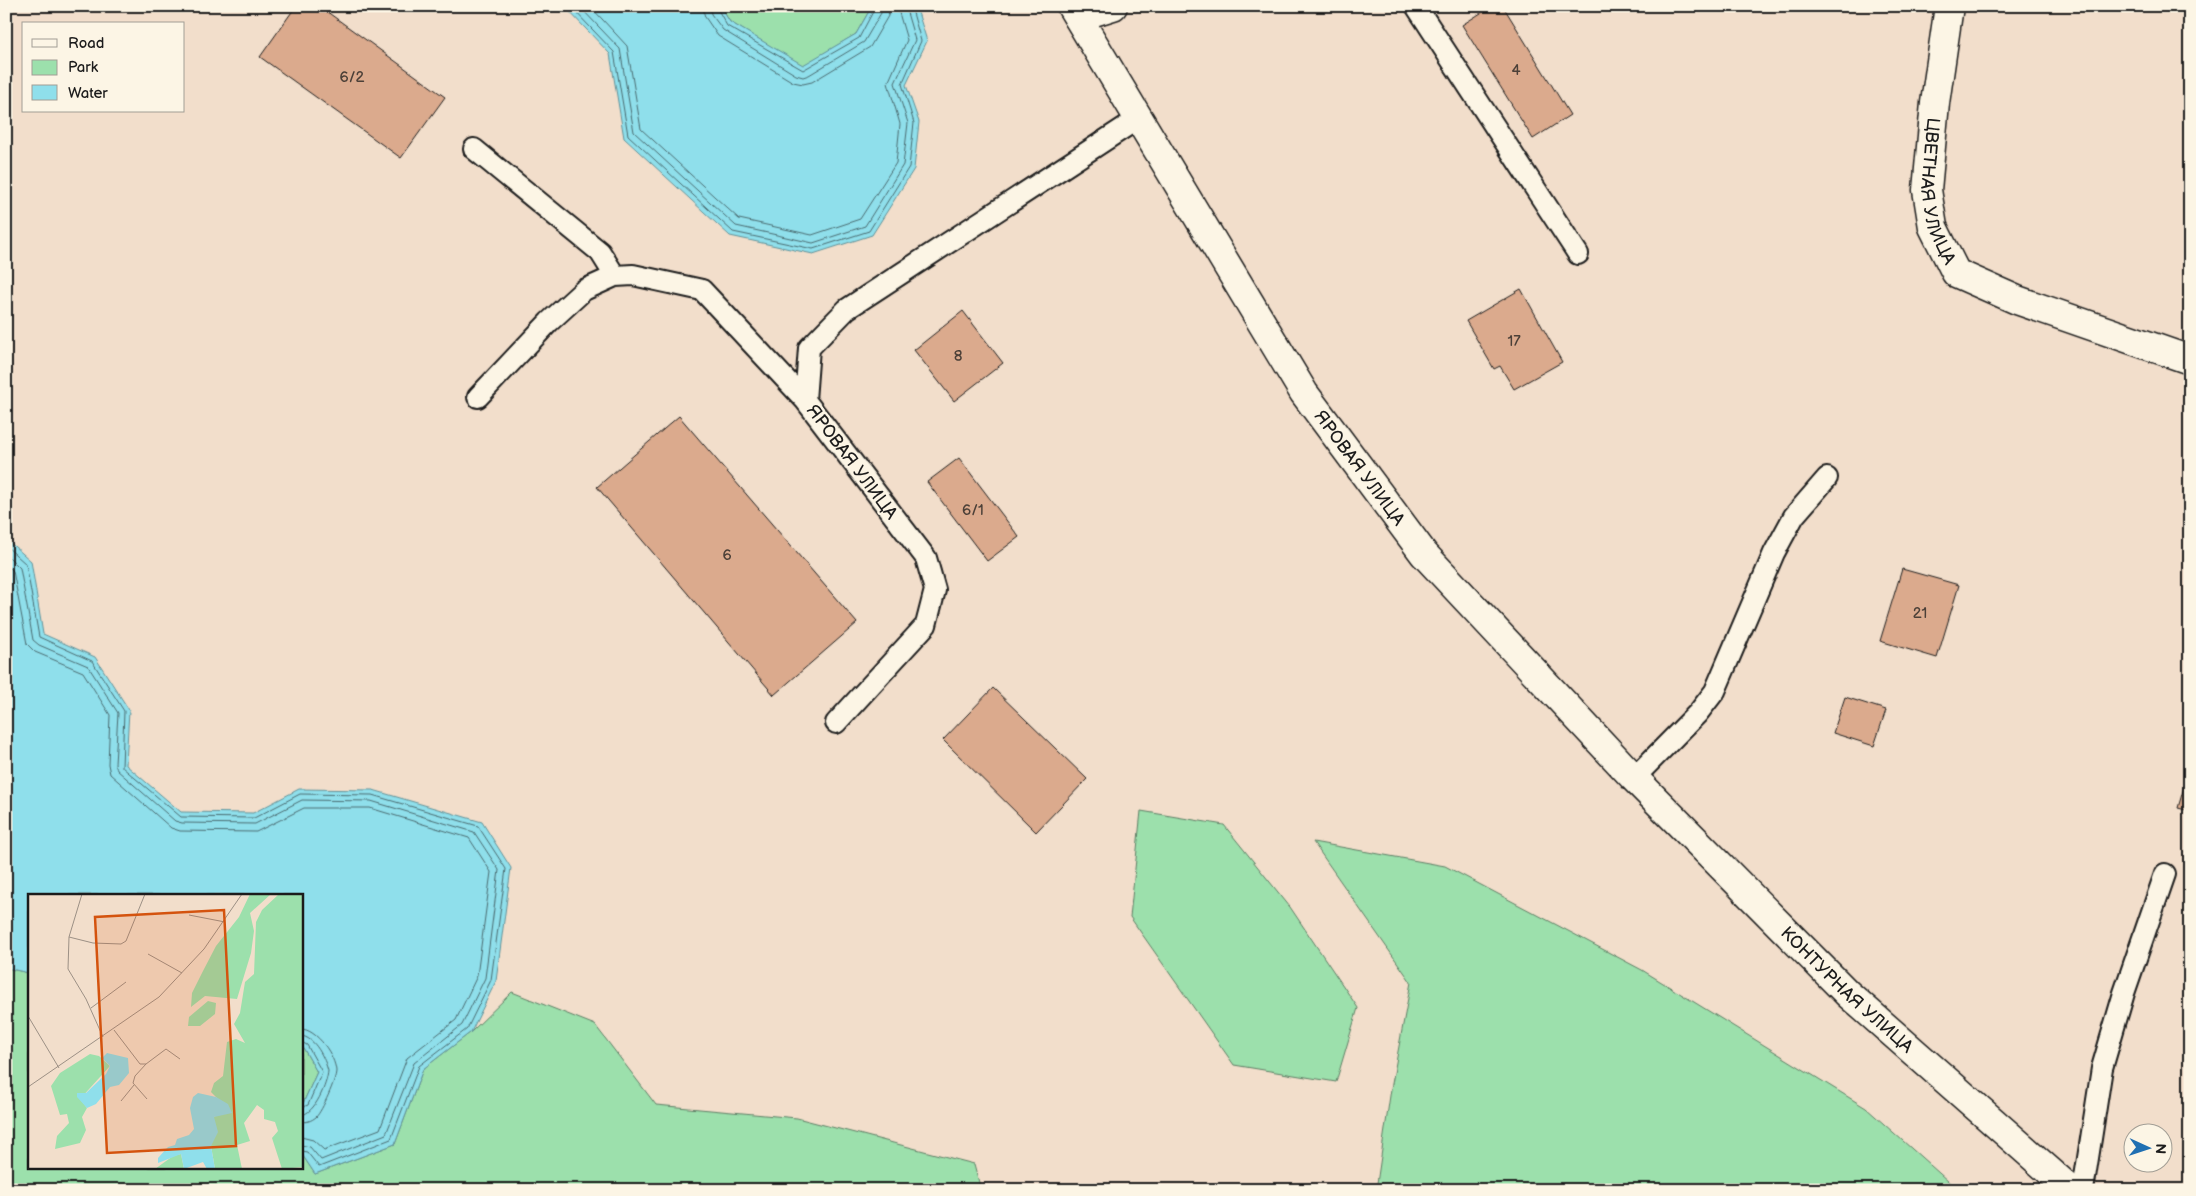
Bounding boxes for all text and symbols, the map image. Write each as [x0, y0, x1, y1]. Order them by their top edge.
legend [22, 22, 185, 112]
text: Road [68, 34, 104, 53]
text: Park [68, 58, 99, 77]
house number: 4 [1511, 61, 1521, 80]
house number: 6/2 [340, 68, 365, 87]
text: Water [68, 84, 108, 103]
street label: ЦВЕТНАЯ УЛИЦА [1916, 117, 1960, 268]
house number: 17 [1507, 332, 1521, 351]
house number: 8 [954, 347, 963, 366]
street label: ЯРОВАЯ УЛИЦА [802, 401, 902, 523]
street label: ЯРОВАЯ УЛИЦА [1310, 406, 1409, 529]
house number: 6/1 [962, 501, 984, 520]
house number: 6 [722, 546, 732, 565]
house number: 21 [1913, 604, 1927, 623]
inset map [28, 894, 302, 1168]
street label: КОНТУРНАЯ УЛИЦА [1777, 922, 1918, 1057]
north arrow [2124, 1124, 2174, 1174]
text: N [2152, 1143, 2169, 1154]

